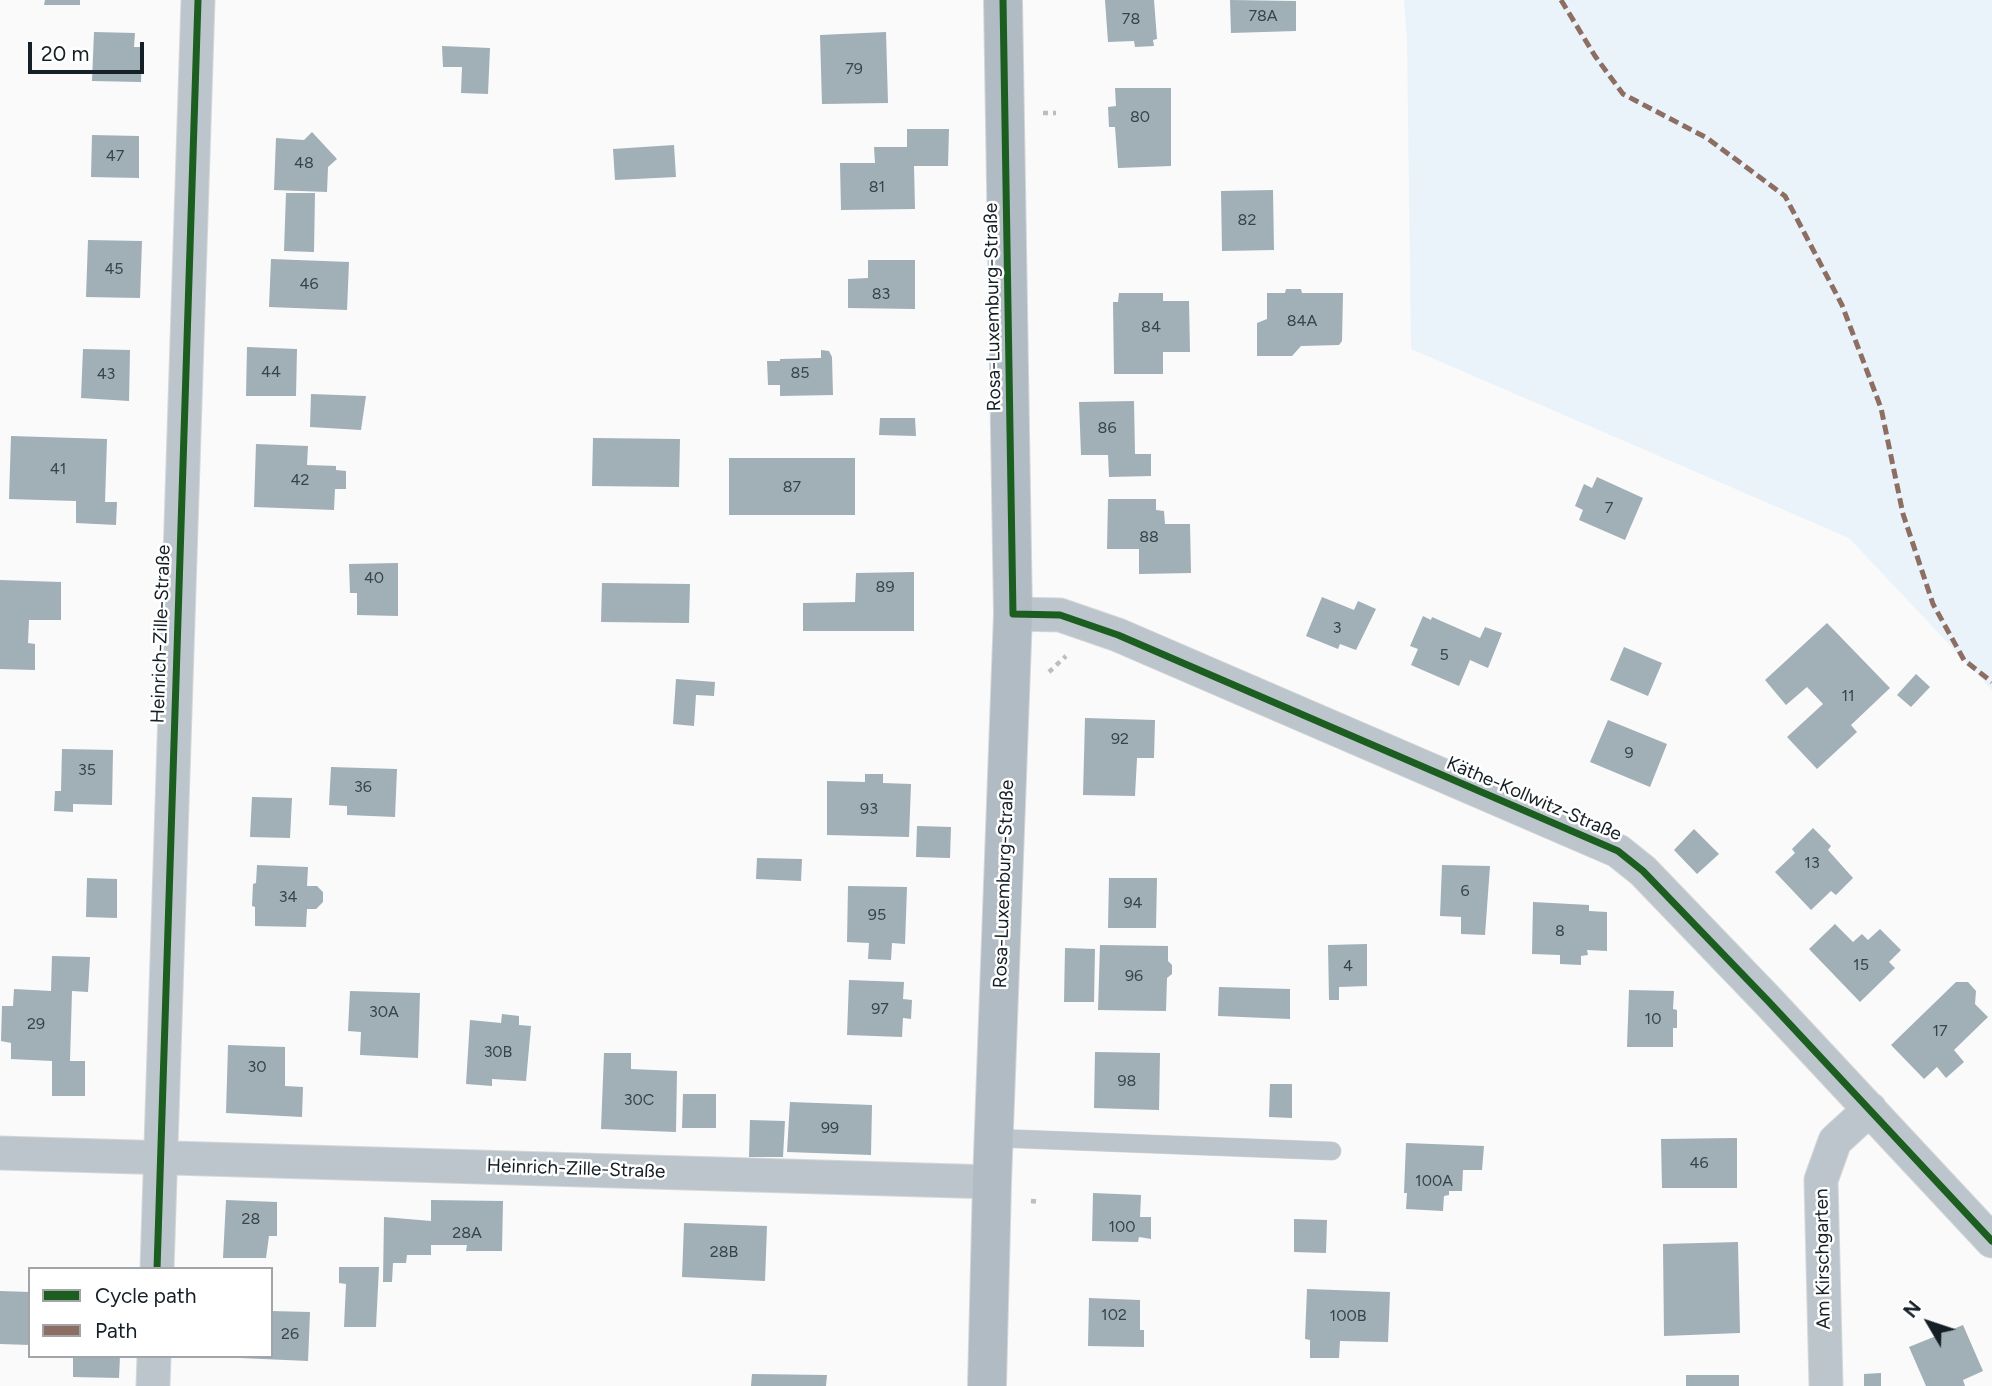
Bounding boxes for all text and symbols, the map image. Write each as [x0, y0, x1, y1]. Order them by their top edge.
house number: 78A [1248, 6, 1278, 26]
house number: 78 [1122, 9, 1140, 29]
scale bar [32, 28, 147, 72]
text: 20 m [41, 41, 89, 66]
house number: 79 [845, 59, 863, 79]
house number: 80 [1130, 107, 1150, 127]
house number: 47 [106, 146, 124, 166]
house number: 48 [294, 153, 314, 173]
house number: 81 [869, 177, 885, 197]
street label: Rosa-Luxemburg-Straße [980, 203, 1006, 411]
house number: 82 [1238, 210, 1256, 230]
house number: 45 [104, 259, 124, 279]
house number: 46 [300, 274, 318, 294]
house number: 83 [872, 284, 890, 304]
house number: 84A [1287, 311, 1317, 331]
house number: 84 [1141, 317, 1161, 337]
house number: 44 [261, 362, 281, 382]
house number: 85 [790, 363, 810, 383]
house number: 43 [97, 364, 115, 384]
house number: 86 [1098, 418, 1116, 438]
house number: 41 [50, 459, 66, 479]
house number: 42 [291, 470, 309, 490]
house number: 87 [783, 477, 801, 497]
house number: 7 [1605, 498, 1613, 518]
house number: 88 [1139, 527, 1159, 547]
street label: Heinrich-Zille-Straße [146, 544, 176, 724]
house number: 40 [364, 568, 384, 588]
house number: 89 [876, 577, 894, 597]
house number: 3 [1333, 618, 1341, 638]
house number: 5 [1439, 645, 1449, 665]
house number: 11 [1841, 686, 1855, 706]
house number: 92 [1111, 729, 1129, 749]
house number: 9 [1624, 743, 1634, 763]
street label: Käthe-Kollwitz-Straße [1443, 752, 1625, 846]
house number: 35 [78, 760, 96, 780]
house number: 36 [354, 777, 372, 797]
street label: Rosa-Luxemburg-Straße [989, 779, 1019, 989]
house number: 93 [860, 799, 878, 819]
house number: 13 [1804, 853, 1820, 873]
house number: 6 [1460, 881, 1470, 901]
house number: 34 [279, 887, 297, 907]
house number: 94 [1124, 893, 1142, 913]
house number: 95 [868, 905, 886, 925]
house number: 8 [1555, 921, 1565, 941]
house number: 15 [1853, 955, 1869, 975]
house number: 4 [1343, 956, 1353, 976]
house number: 96 [1125, 966, 1143, 986]
house number: 97 [871, 999, 889, 1019]
house number: 30A [369, 1002, 399, 1022]
house number: 10 [1645, 1009, 1661, 1029]
house number: 29 [27, 1014, 45, 1034]
house number: 17 [1932, 1021, 1948, 1041]
house number: 30B [484, 1042, 512, 1062]
house number: 30 [248, 1057, 266, 1077]
house number: 98 [1118, 1071, 1136, 1091]
house number: 30C [624, 1090, 654, 1110]
house number: 99 [821, 1118, 839, 1138]
house number: 46 [1690, 1153, 1708, 1173]
street label: Heinrich-Zille-Straße [486, 1154, 666, 1184]
house number: 100A [1415, 1171, 1453, 1191]
street label: Am Kirschgarten [1810, 1188, 1836, 1330]
house number: 28 [242, 1209, 260, 1229]
house number: 100 [1108, 1217, 1136, 1237]
house number: 28A [452, 1223, 482, 1243]
house number: 28B [710, 1242, 738, 1262]
legend [28, 1267, 273, 1358]
text: Cycle path [95, 1283, 196, 1308]
north arrow [1894, 1288, 1964, 1358]
text: N [1899, 1297, 1926, 1322]
house number: 102 [1101, 1305, 1127, 1325]
house number: 100B [1330, 1306, 1366, 1326]
text: Path [95, 1318, 137, 1343]
house number: 26 [281, 1324, 299, 1344]

